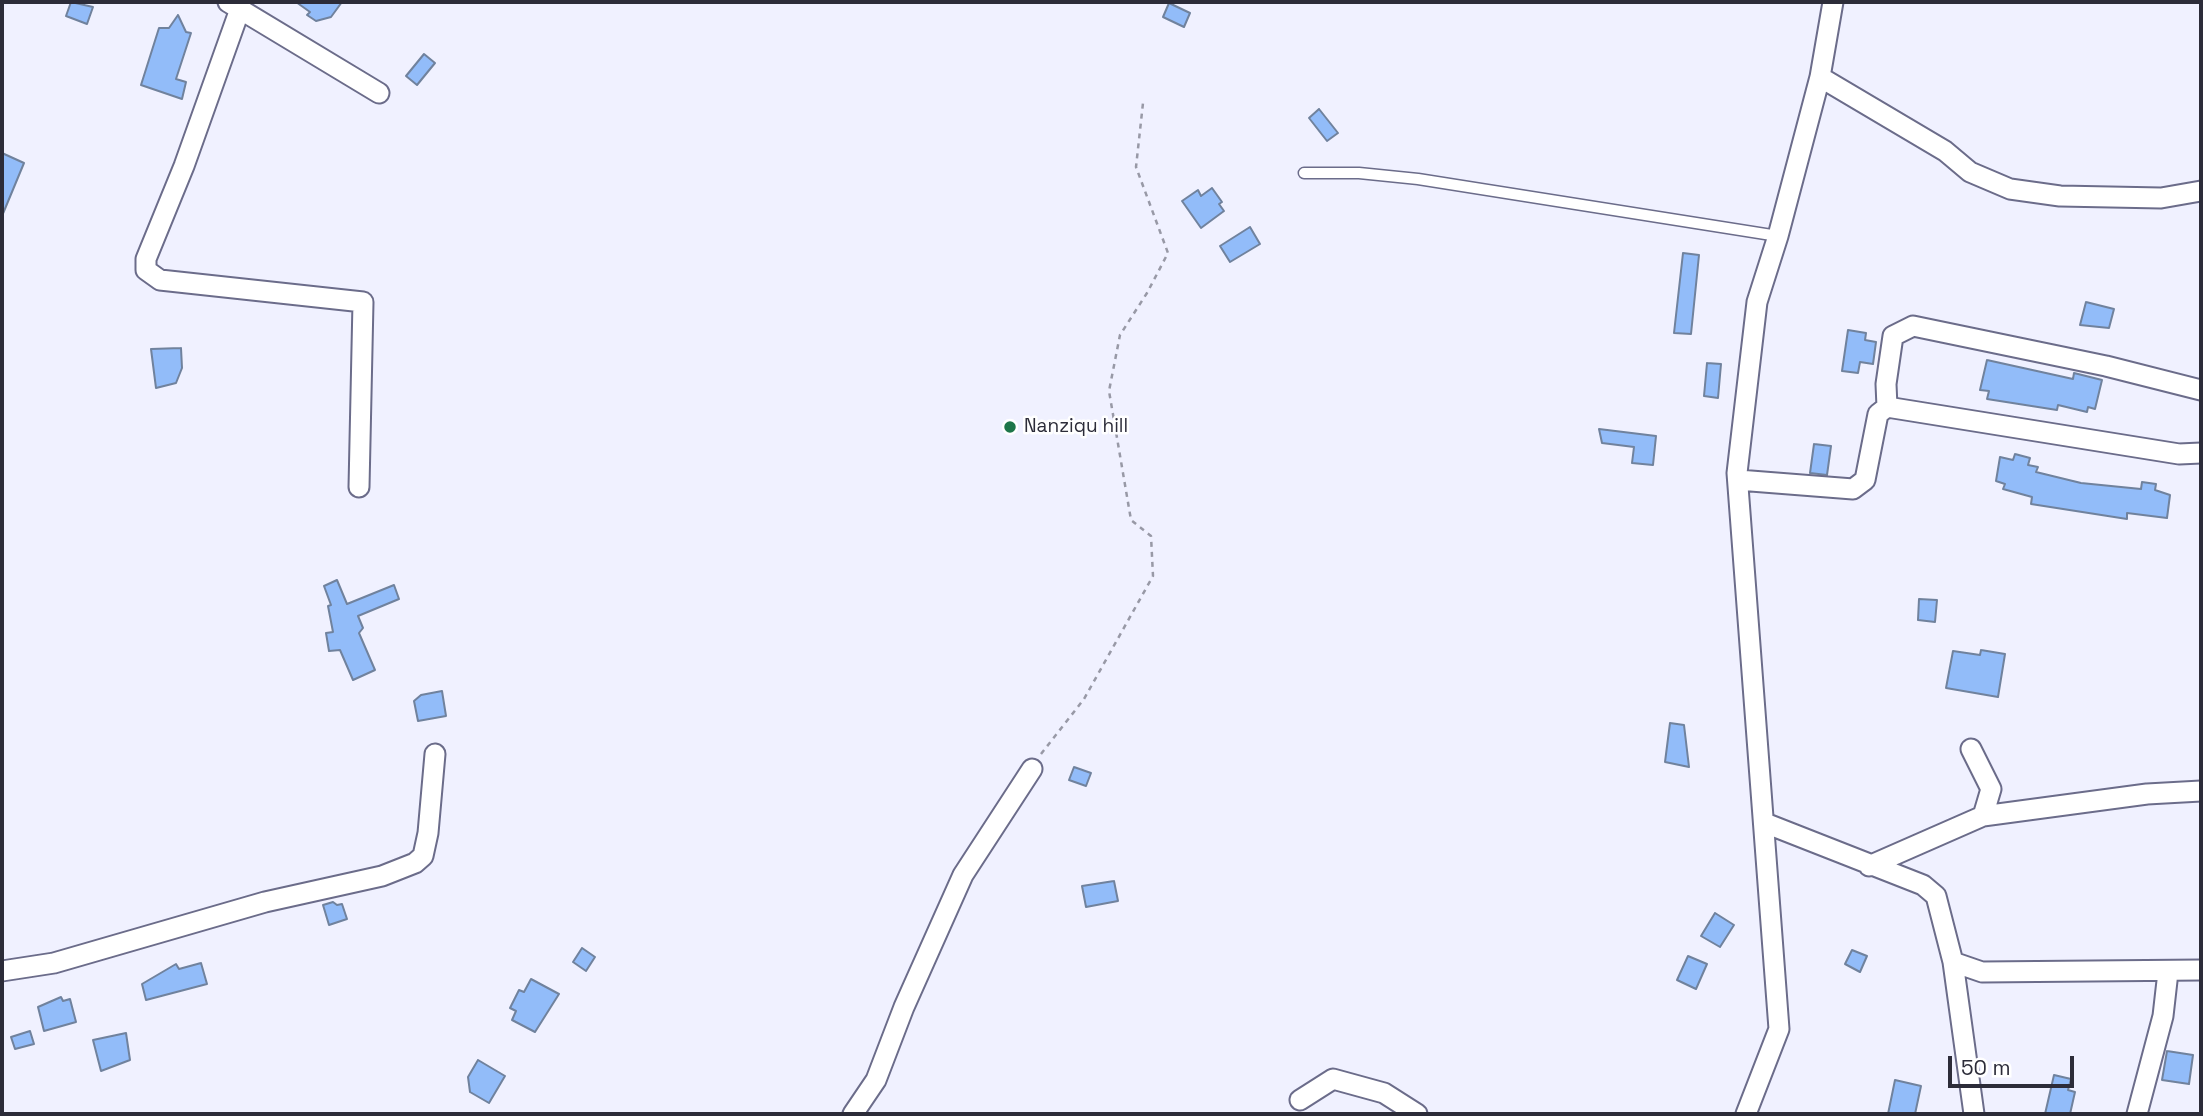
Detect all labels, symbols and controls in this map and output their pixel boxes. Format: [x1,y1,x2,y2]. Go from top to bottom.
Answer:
place label: Nanziqu hill [1024,416,1128,438]
marker: Nanziqu hill [1002,419,1018,435]
scale bar [1951,1042,2077,1086]
text: 50 m [1961,1054,2011,1081]

